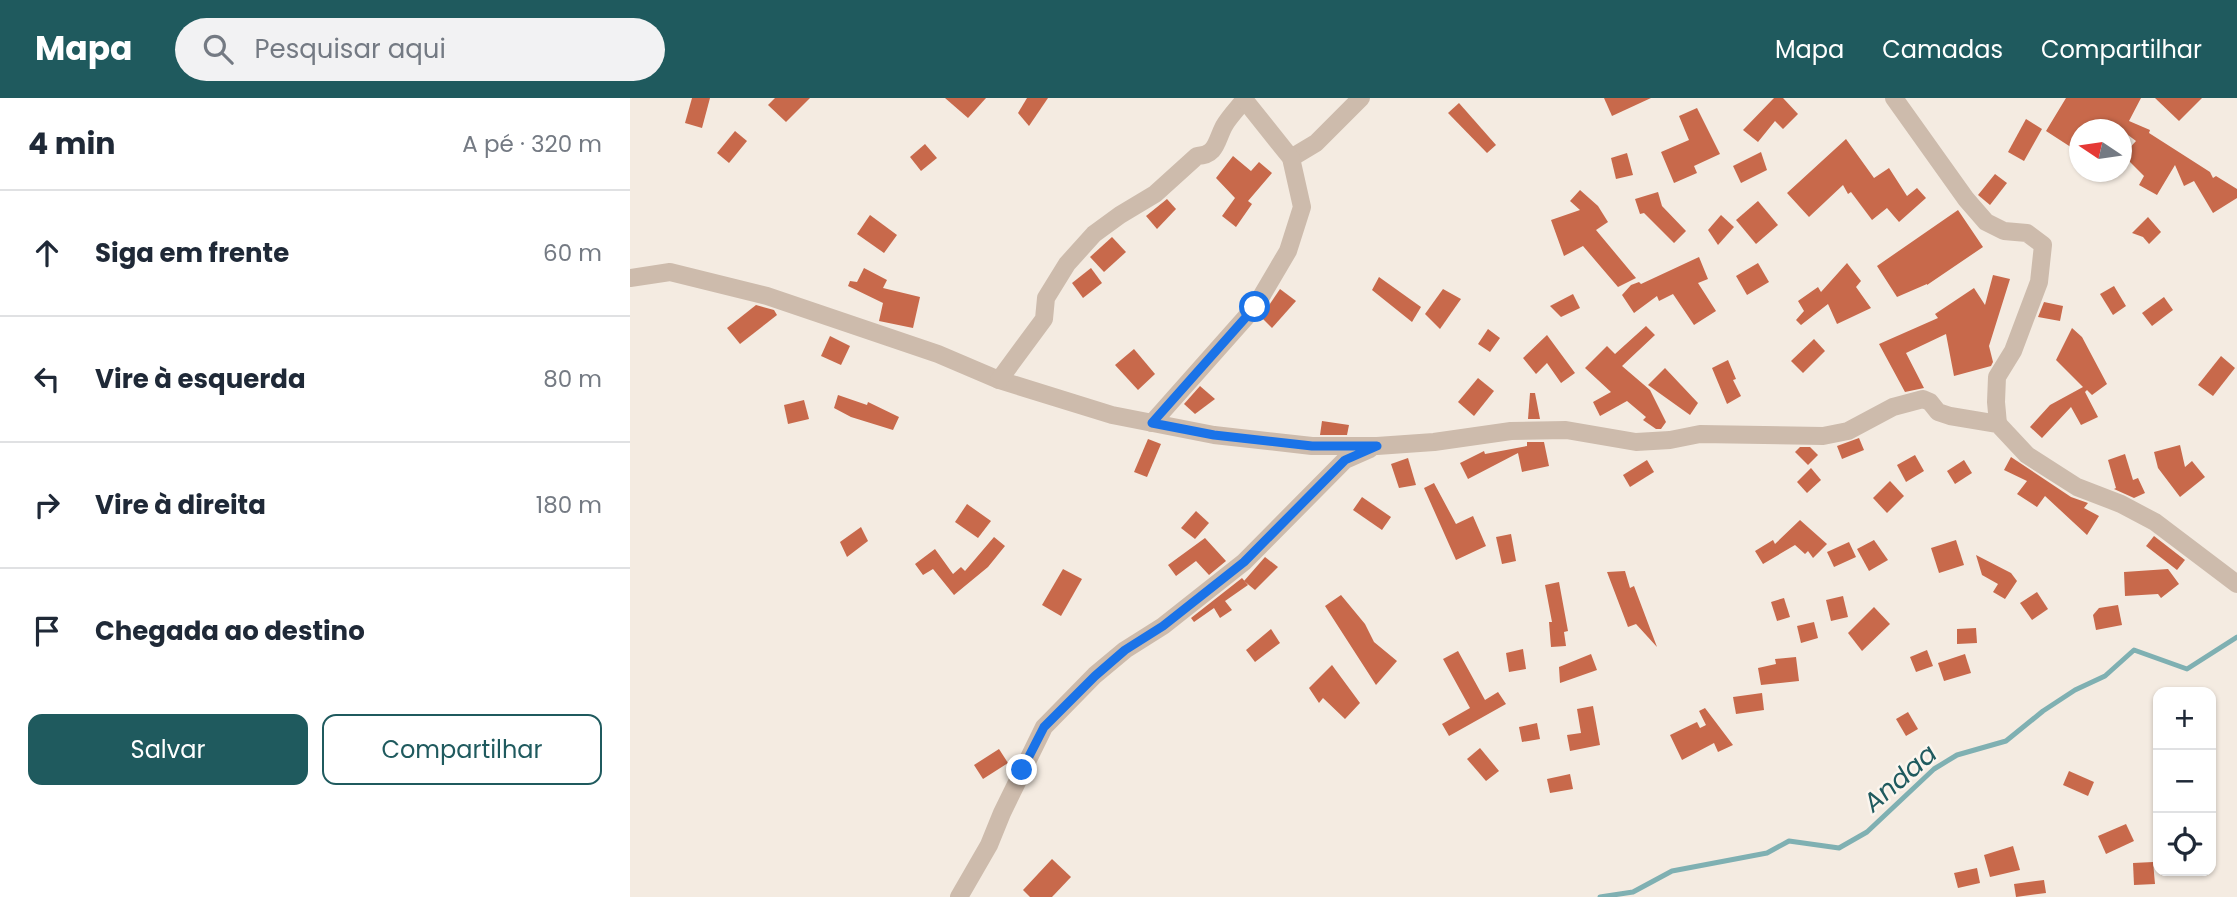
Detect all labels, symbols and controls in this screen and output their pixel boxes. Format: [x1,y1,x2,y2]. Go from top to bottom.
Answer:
search box [175,18,665,81]
text: Mapa [35,25,133,72]
icon: search [199,30,237,68]
text: Pesquisar aqui [255,31,446,67]
text: Mapa [1775,33,1844,66]
text: Camadas [1882,33,2003,66]
text: Compartilhar [2041,33,2202,66]
north arrow [2069,119,2132,182]
text: 4 min [28,122,116,165]
text: A pé · 320 m [462,128,602,160]
icon: ahead [28,234,66,272]
text: Siga em frente [95,235,289,271]
text: 60 m [543,237,602,269]
route start [1239,291,1270,322]
icon: left [28,360,66,398]
text: Vire à esquerda [95,361,306,397]
text: 80 m [543,363,602,395]
icon: right [28,486,66,524]
text: Vire à direita [95,487,266,523]
text: 180 m [536,489,602,521]
icon: arrive [28,612,66,650]
text: Chegada ao destino [95,613,365,649]
map controls [2153,687,2216,876]
button: + [2153,687,2216,750]
button: Salvar [28,714,308,785]
button: Compartilhar [322,714,602,785]
water label: Andaa [1855,736,1945,821]
button: − [2153,750,2216,813]
route end [1006,754,1037,785]
button: locate [2153,813,2216,876]

